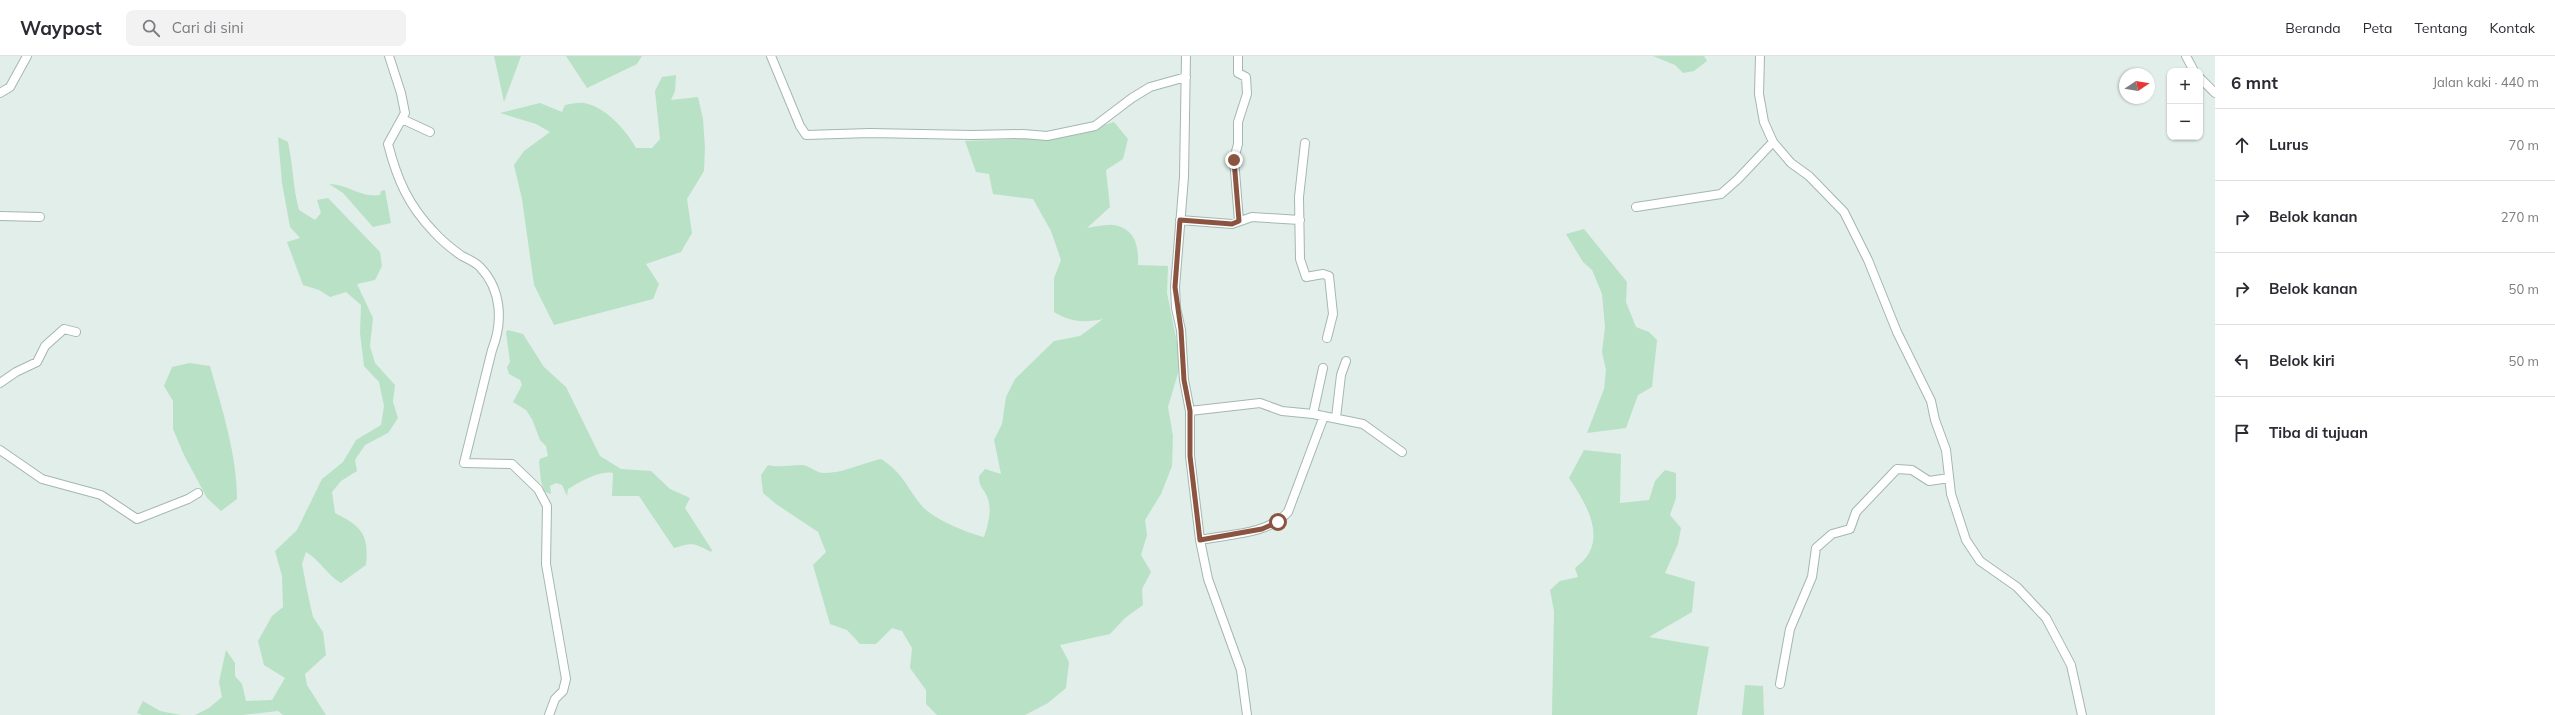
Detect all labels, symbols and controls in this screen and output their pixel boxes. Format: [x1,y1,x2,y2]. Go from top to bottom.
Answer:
search box [126,10,406,46]
text: Waypost [20,16,102,40]
icon: search [140,17,162,39]
text: Cari di sini [172,18,244,37]
text: Beranda [2285,19,2341,37]
text: Peta [2363,19,2392,37]
text: Tentang [2414,19,2468,37]
text: Kontak [2490,19,2535,37]
north arrow [2119,68,2155,104]
map controls [2167,68,2203,140]
button: + [2167,68,2203,104]
text: 6 mnt [2231,72,2278,93]
text: Jalan kaki · 440 m [2433,74,2539,90]
button: − [2167,104,2203,140]
icon: ahead [2231,134,2253,156]
text: Lurus [2269,135,2309,154]
text: 70 m [2509,137,2539,153]
route end [1225,151,1243,169]
icon: right [2231,206,2253,228]
text: Belok kanan [2269,207,2358,226]
text: 270 m [2501,209,2539,225]
icon: right [2231,278,2253,300]
text: Belok kanan [2269,279,2358,298]
text: 50 m [2509,281,2539,297]
icon: left [2231,350,2253,372]
text: Belok kiri [2269,351,2335,370]
text: 50 m [2509,353,2539,369]
icon: arrive [2231,422,2253,444]
text: Tiba di tujuan [2269,423,2368,442]
route start [1269,513,1287,531]

